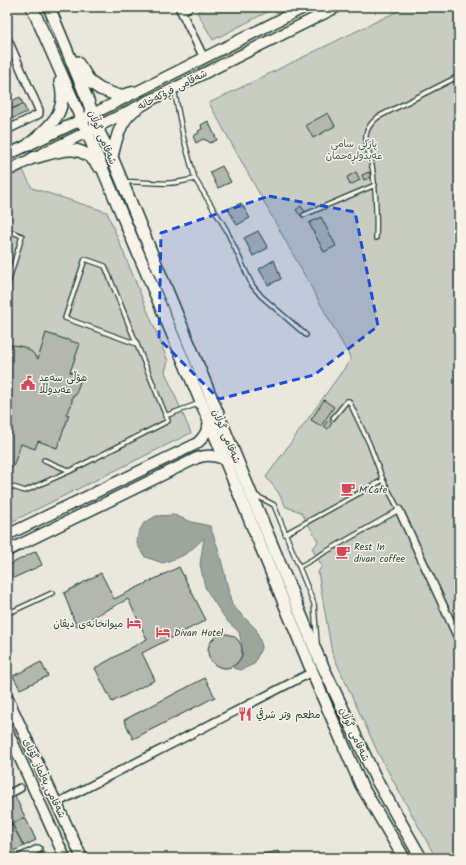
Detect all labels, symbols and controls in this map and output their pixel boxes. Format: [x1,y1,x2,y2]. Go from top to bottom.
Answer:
street label: شەقامی فڕۆکەخانە [135,65,210,114]
street label: شەقامی گوڵان [83,108,121,167]
park label: پارکی سامی عەبدولڕەحمان [326,136,382,164]
place label: ھۆڵی سەعد عەبدوڵڵا [39,370,87,398]
public building icon: ھۆڵی سەعد عەبدوڵڵا [20,375,36,391]
street label: شەقامی گوڵان [207,407,245,466]
cafe icon: M'Cafe [340,481,356,497]
place label: M'Cafe [359,482,388,498]
place label: Rest In divan coffee [354,539,406,567]
cafe icon: Rest In divan coffee [335,544,351,560]
hotel icon: میوانخانەی دیڤان [126,615,142,631]
place label: میوانخانەی دیڤان [53,616,123,632]
hotel icon: Divan Hotel [155,624,171,640]
place label: Divan Hotel [174,625,224,641]
street label: شەقامی گوڵان [335,705,374,764]
restaurant icon: مطعم وتر شرقي [237,706,253,722]
place label: مطعم وتر شرقي [256,707,321,723]
street label: شەقامی یەڵماز گۆنای [19,736,70,821]

